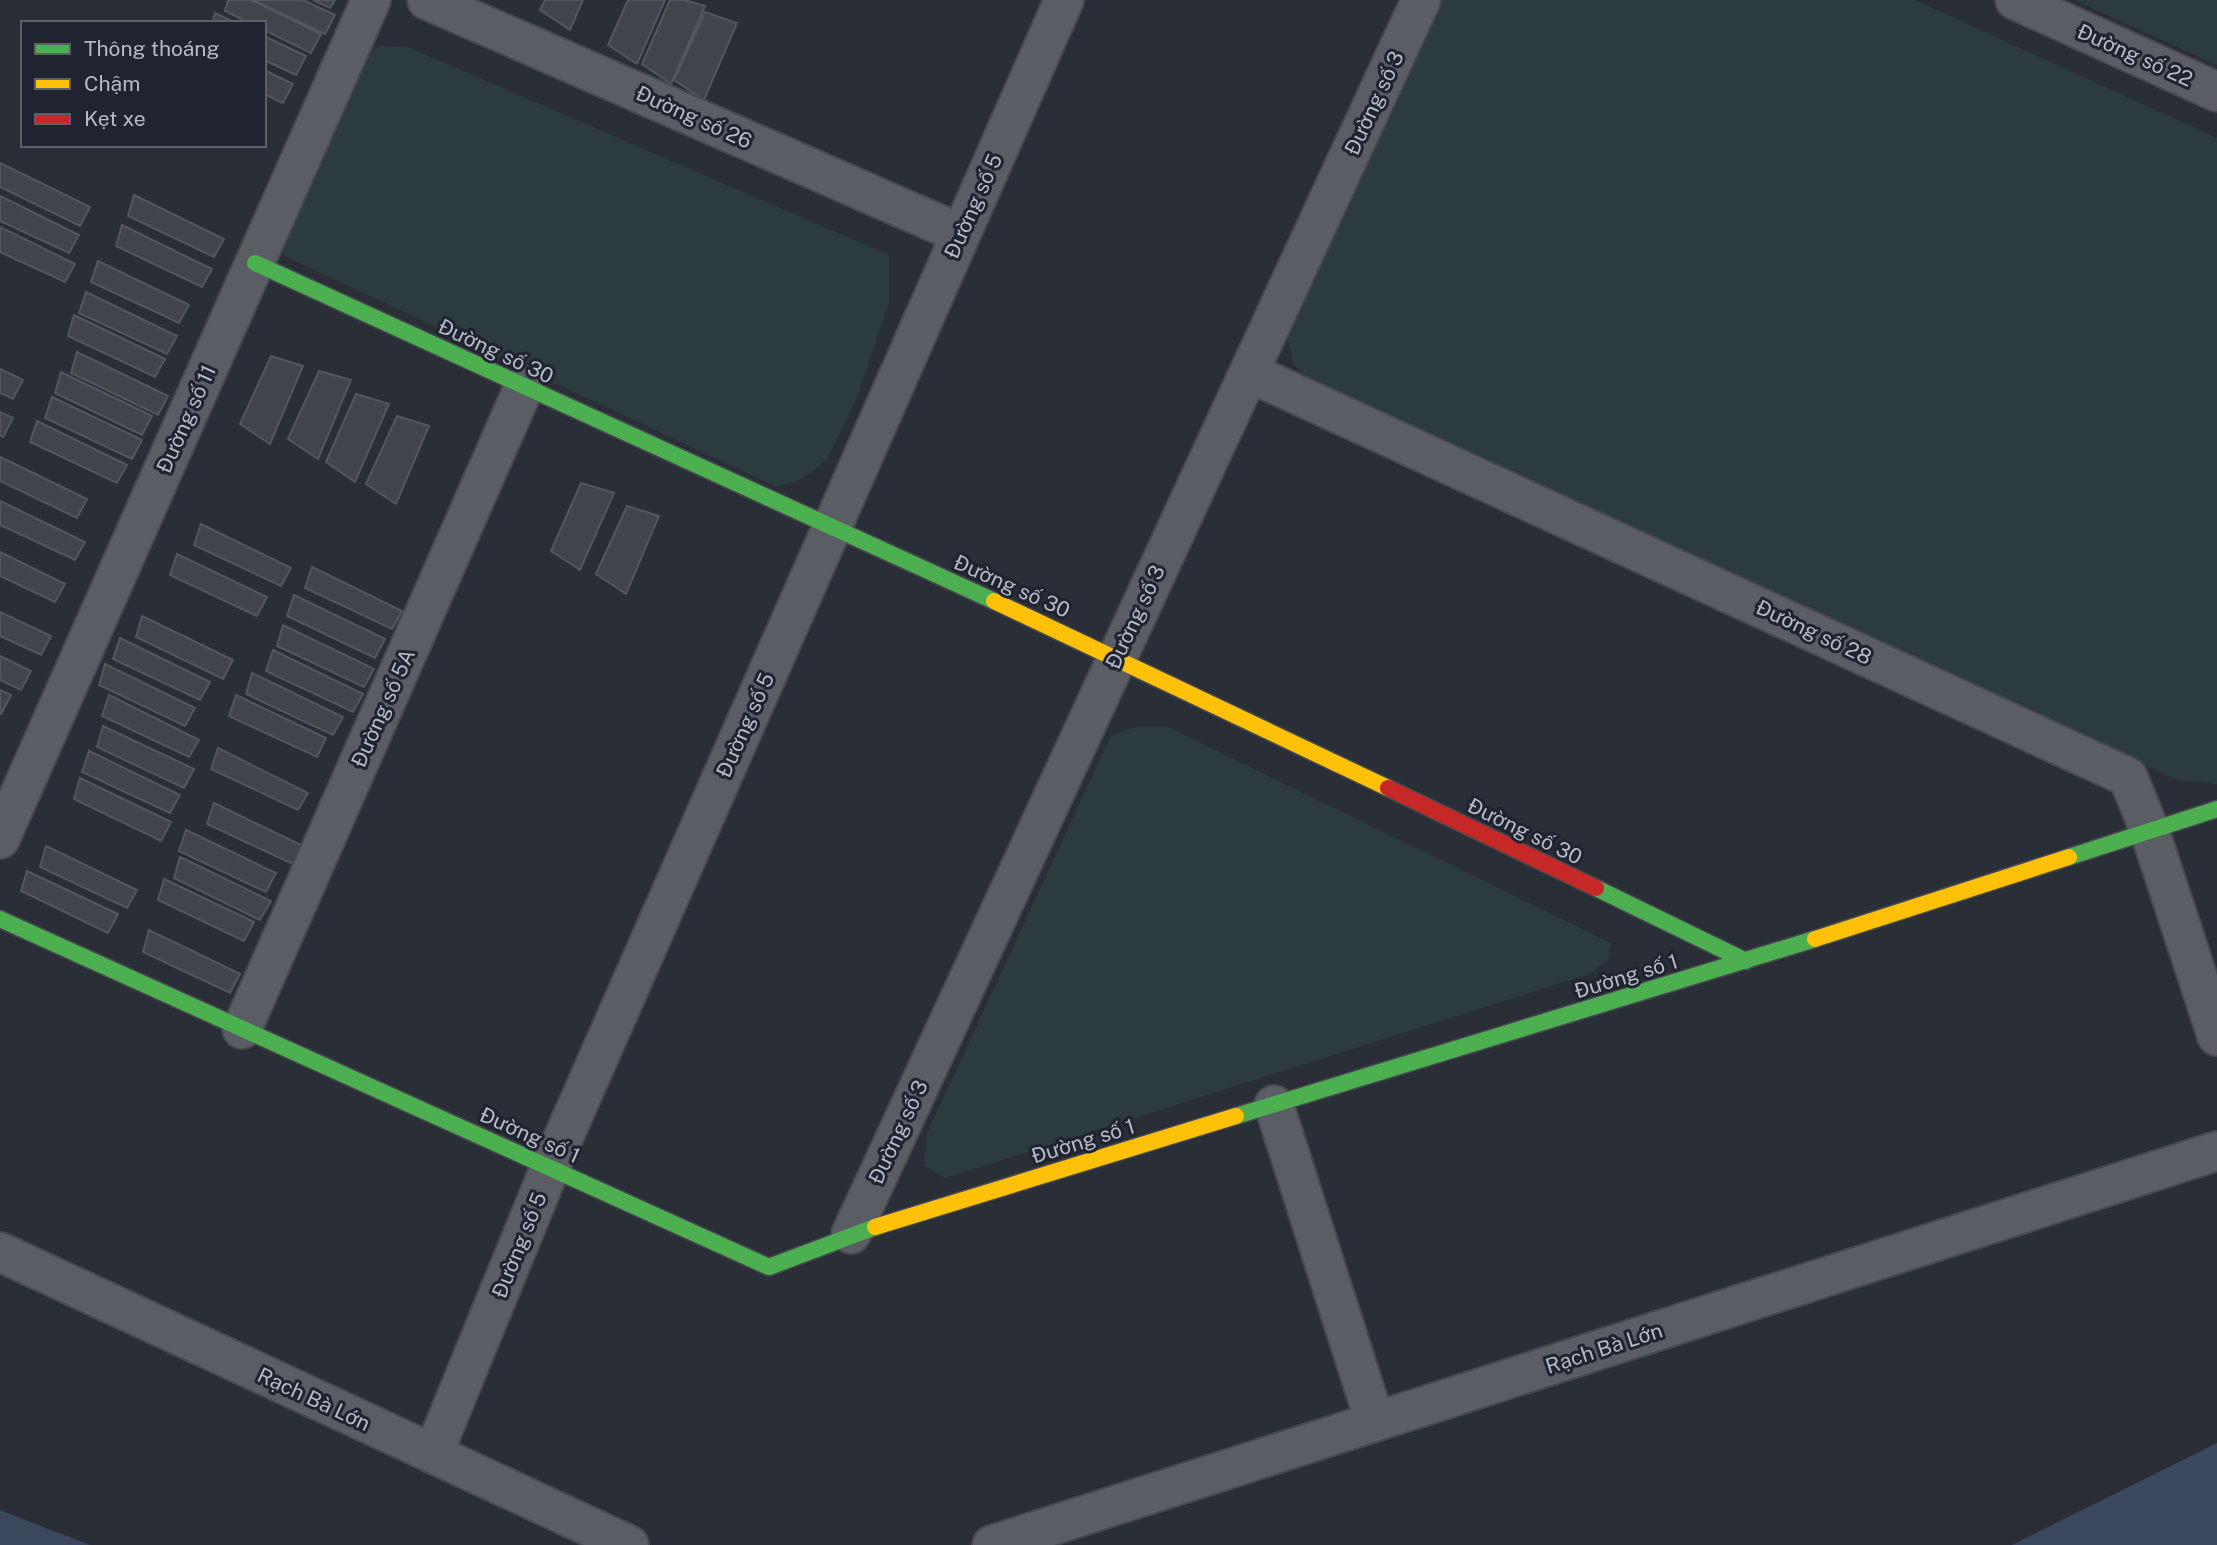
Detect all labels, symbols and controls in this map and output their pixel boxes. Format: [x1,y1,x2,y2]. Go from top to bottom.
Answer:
street label: Đường số 22 [2073,18,2197,92]
legend [21,21,266,147]
text: Thông thoáng [84,36,220,61]
street label: Đường số 3 [1339,47,1409,159]
text: Chậm [84,71,140,96]
street label: Đường số 26 [632,80,756,154]
text: Kẹt xe [84,106,146,131]
street label: Đường số 5 [939,150,1007,262]
street label: Đường số 30 [434,313,558,389]
street label: Đường số 11 [151,361,221,477]
street label: Đường số 30 [950,549,1074,623]
street label: Đường số 3 [1100,561,1170,673]
street label: Đường số 28 [1752,594,1876,670]
street label: Đường số 5A [346,645,420,771]
street label: Đường số 5 [711,669,779,781]
street label: Đường số 30 [1464,792,1586,870]
street label: Đường số 1 [1571,948,1681,1004]
street label: Đường số 3 [863,1076,933,1188]
street label: Đường số 1 [476,1102,584,1168]
street label: Đường số 1 [1028,1113,1138,1169]
street label: Đường số 5 [486,1188,552,1302]
street label: Rạch Bà Lớn [1542,1317,1666,1379]
street label: Rạch Bà Lớn [254,1362,374,1436]

